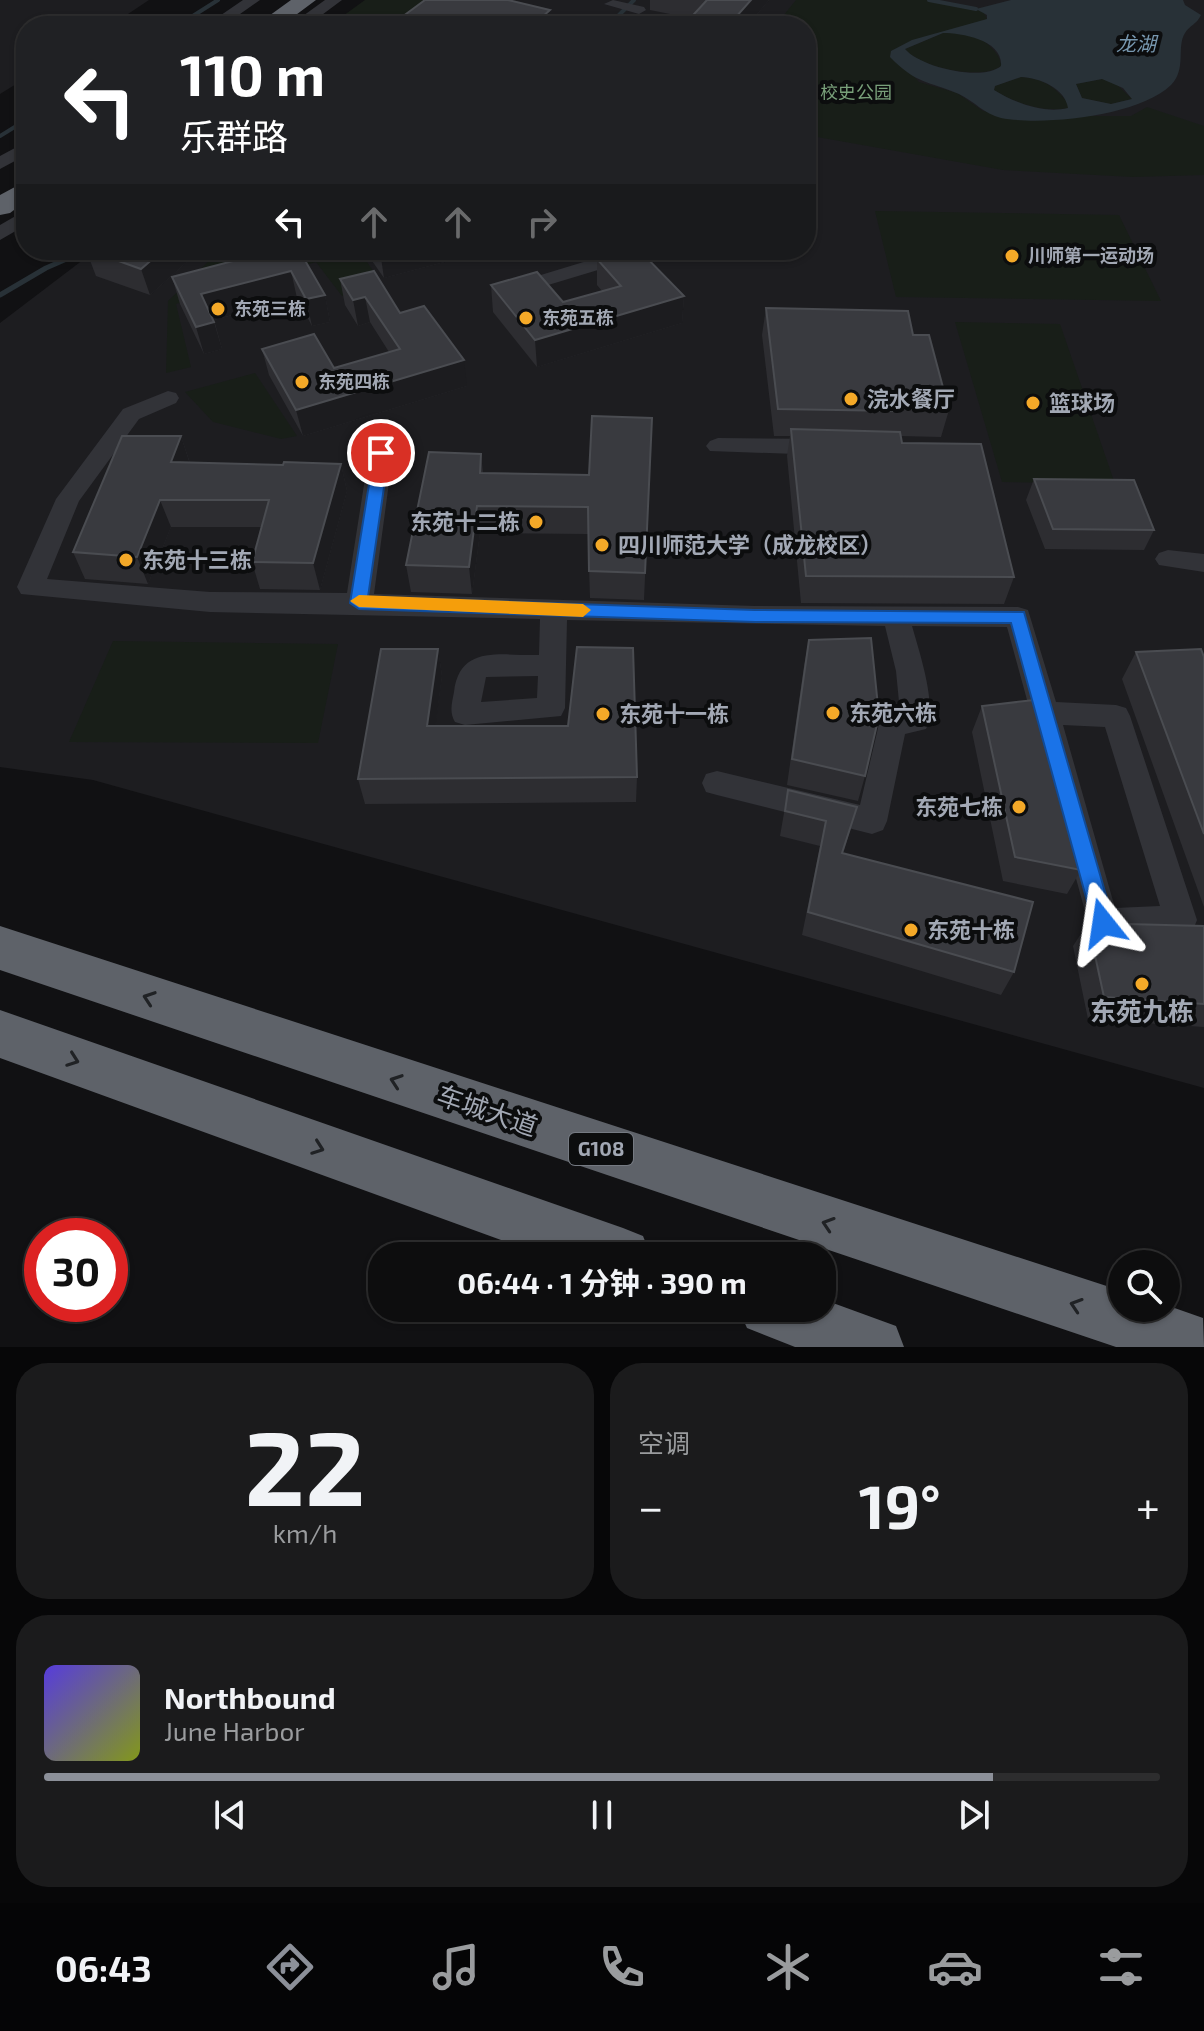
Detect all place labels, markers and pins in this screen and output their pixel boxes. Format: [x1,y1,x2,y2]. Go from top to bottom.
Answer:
place label: 川师第一运动场 [1028,244,1154,266]
marker: 川师第一运动场 [1003,247,1021,265]
place label: 东苑三栋 [234,297,306,319]
marker: 东苑三栋 [209,300,227,318]
place label: 东苑五栋 [542,306,614,328]
marker: 东苑五栋 [517,309,535,327]
place label: 东苑四栋 [318,370,390,392]
marker: 东苑四栋 [293,373,311,391]
place label: 浣水餐厅 [867,385,955,411]
place label: 篮球场 [1049,389,1115,415]
marker: 浣水餐厅 [842,390,860,408]
marker: 篮球场 [1024,394,1042,412]
pin [347,419,415,487]
place label: 东苑十二栋 [410,508,520,534]
marker: 东苑十二栋 [527,513,545,531]
place label: 四川师范大学（成龙校区） [618,531,882,557]
marker: 四川师范大学（成龙校区） [593,536,611,554]
place label: 东苑十三栋 [142,546,252,572]
marker: 东苑十三栋 [117,551,135,569]
place label: 东苑六栋 [849,699,937,725]
place label: 东苑十一栋 [619,700,729,726]
marker: 东苑六栋 [824,704,842,722]
marker: 东苑十一栋 [594,705,612,723]
place label: 东苑七栋 [915,793,1003,819]
marker: 东苑七栋 [1010,798,1028,816]
place label: 东苑十栋 [927,916,1015,942]
marker: 东苑十栋 [902,921,920,939]
marker: 东苑九栋 [1133,975,1151,993]
place label: 东苑九栋 [1090,995,1194,1026]

